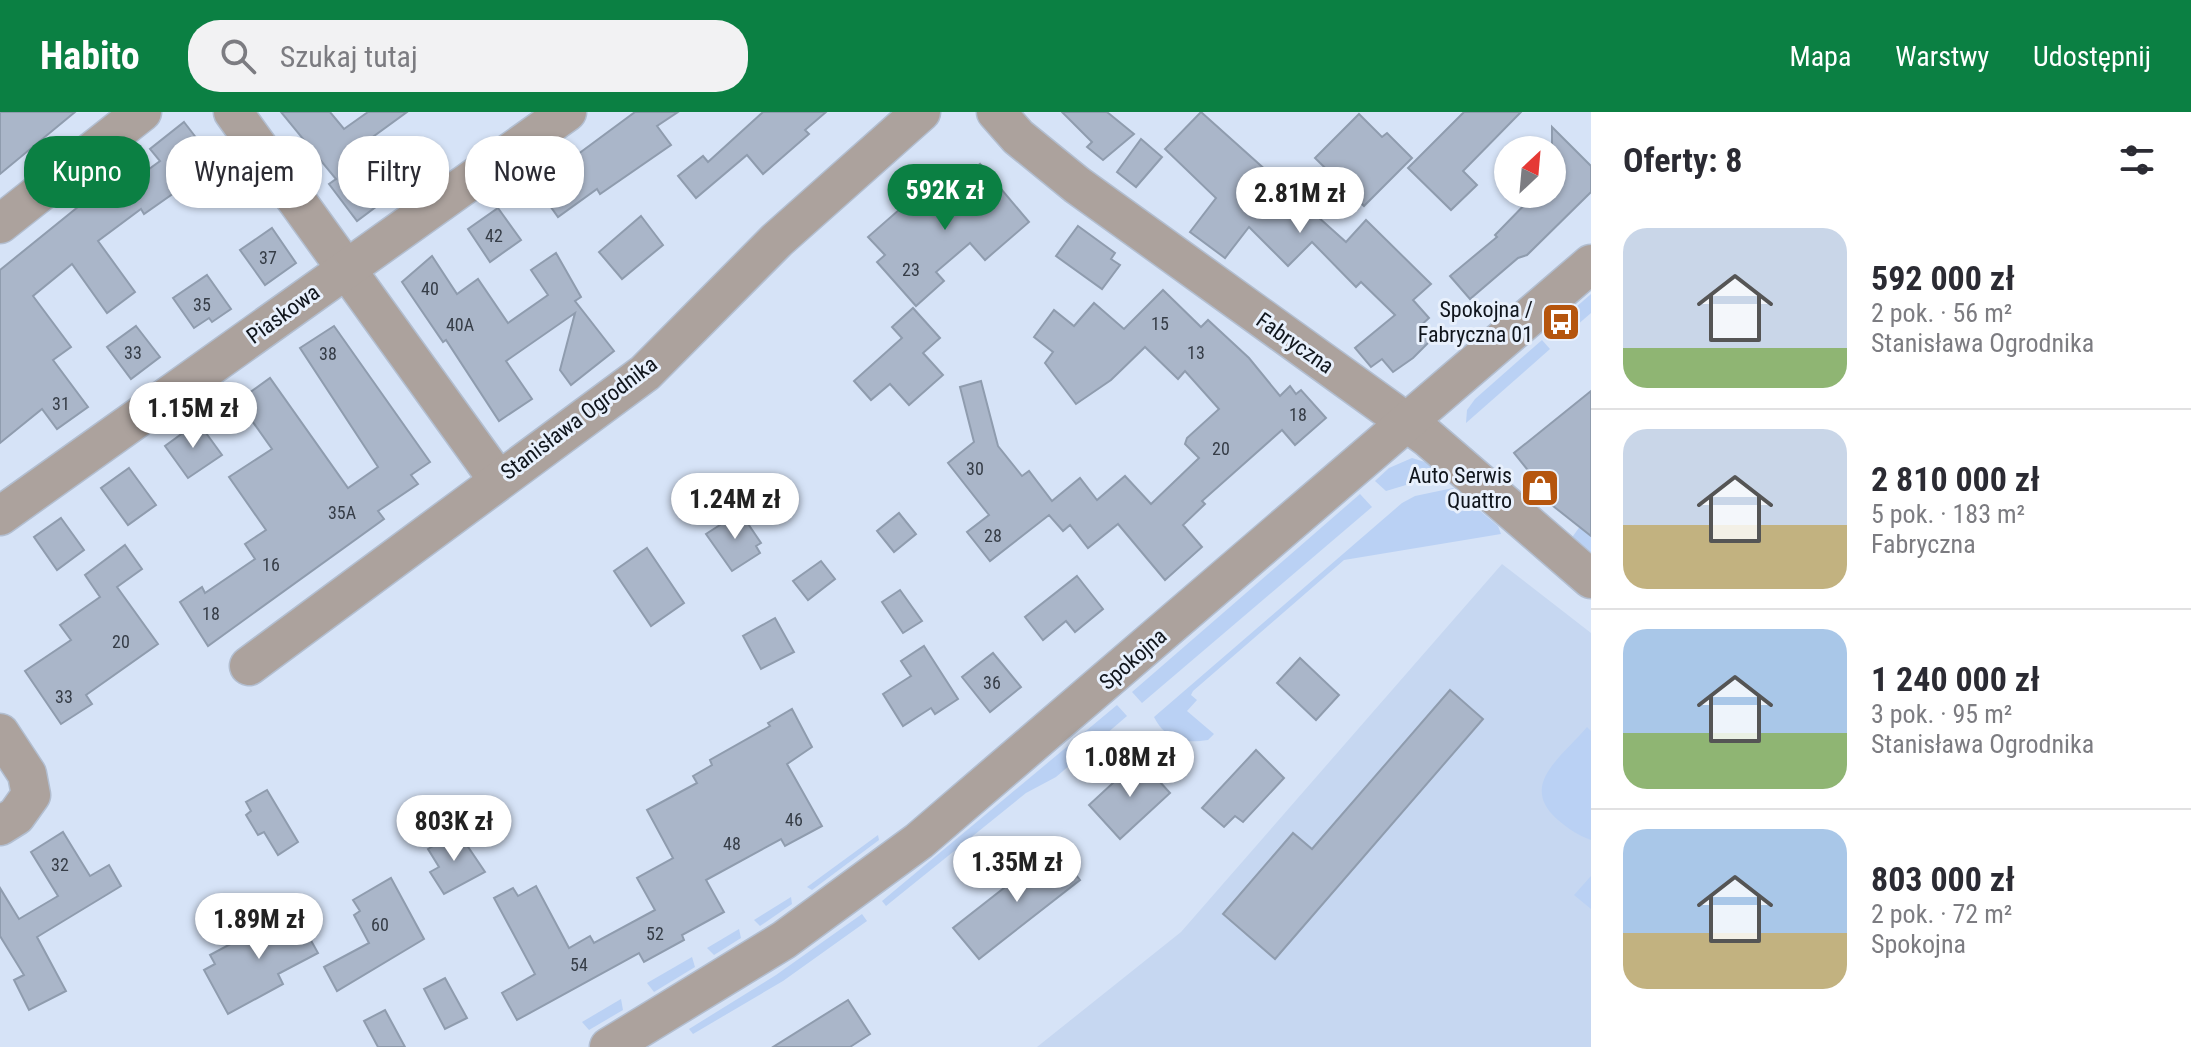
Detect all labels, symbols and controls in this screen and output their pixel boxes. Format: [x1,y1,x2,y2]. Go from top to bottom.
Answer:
search box [188,20,748,92]
text: Habito [40,34,140,78]
icon: search [216,34,260,78]
text: Szukaj tutaj [280,39,418,74]
text: Mapa [1790,40,1851,73]
text: Warstwy [1895,40,1989,73]
text: Udostępnij [2033,40,2151,73]
chip: Kupno [24,136,150,208]
chip: Wynajem [166,136,322,208]
chip: Filtry [338,136,449,208]
chip: Nowe [465,136,584,208]
north arrow [1494,136,1566,208]
map controls [1494,136,1566,208]
icon: filters [2115,138,2159,182]
text: Oferty: 8 [1623,140,1743,180]
pin: 592K zł [871,164,1019,232]
pin: 2.81M zł [1217,167,1383,235]
text: 592K zł [906,175,984,205]
text: 2.81M zł [1254,178,1346,208]
house number: 42 [485,225,503,246]
house number: 37 [259,247,277,268]
text: 592 000 zł [1871,258,2015,298]
house number: 23 [902,259,920,280]
icon: home [1687,260,1783,356]
house number: 40 [421,278,439,299]
street label: Piaskowa [242,279,324,349]
house number: 35 [193,294,211,315]
place label: Spokojna / Fabryczna 01 [1418,297,1533,347]
text: 2 pok. · 56 m² [1871,298,2012,328]
bus stop icon: Spokojna / Fabryczna 01 [1540,301,1582,343]
street label: Fabryczna [1252,307,1338,379]
house number: 15 [1151,313,1169,334]
house number: 40A [446,314,475,335]
text: Stanisława Ogrodnika [1871,328,2094,358]
house number: 33 [124,342,142,363]
house number: 13 [1187,342,1205,363]
house number: 38 [319,343,337,364]
street label: Stanisława Ogrodnika [496,351,662,485]
pin: 1.15M zł [110,382,276,450]
house number: 31 [52,393,70,414]
text: 1.15M zł [147,393,239,423]
house number: 18 [1289,404,1307,425]
house number: 20 [1212,438,1230,459]
house number: 30 [966,458,984,479]
text: 2 810 000 zł [1871,459,2040,499]
icon: home [1687,461,1783,557]
place label: Auto Serwis Quattro [1408,463,1512,513]
shop icon: Auto Serwis Quattro [1519,467,1561,509]
pin: 1.24M zł [652,473,818,541]
text: 1.24M zł [689,484,781,514]
text: 5 pok. · 183 m² [1871,499,2025,529]
house number: 35A [328,502,357,523]
house number: 28 [984,525,1002,546]
text: Fabryczna [1871,529,1976,559]
house number: 16 [262,554,280,575]
house number: 18 [202,603,220,624]
street label: Spokojna [1094,623,1172,695]
house number: 20 [112,631,130,652]
text: 1 240 000 zł [1871,659,2040,699]
icon: home [1687,661,1783,757]
house number: 36 [983,672,1001,693]
house number: 33 [55,686,73,707]
text: 3 pok. · 95 m² [1871,699,2012,729]
text: Stanisława Ogrodnika [1871,729,2094,759]
pin: 1.08M zł [1047,731,1213,799]
text: 1.08M zł [1084,742,1176,772]
pin: 803K zł [380,795,528,863]
text: 803K zł [415,806,493,836]
house number: 46 [785,809,803,830]
house number: 48 [723,833,741,854]
pin: 1.35M zł [934,836,1100,904]
text: 1.35M zł [971,847,1063,877]
house number: 32 [51,854,69,875]
text: 803 000 zł [1871,859,2015,899]
icon: home [1687,861,1783,957]
pin: 1.89M zł [176,893,342,961]
text: 2 pok. · 72 m² [1871,899,2012,929]
text: 1.89M zł [213,904,305,934]
house number: 60 [371,914,389,935]
house number: 52 [646,923,664,944]
text: Spokojna [1871,929,1966,959]
house number: 54 [570,954,588,975]

